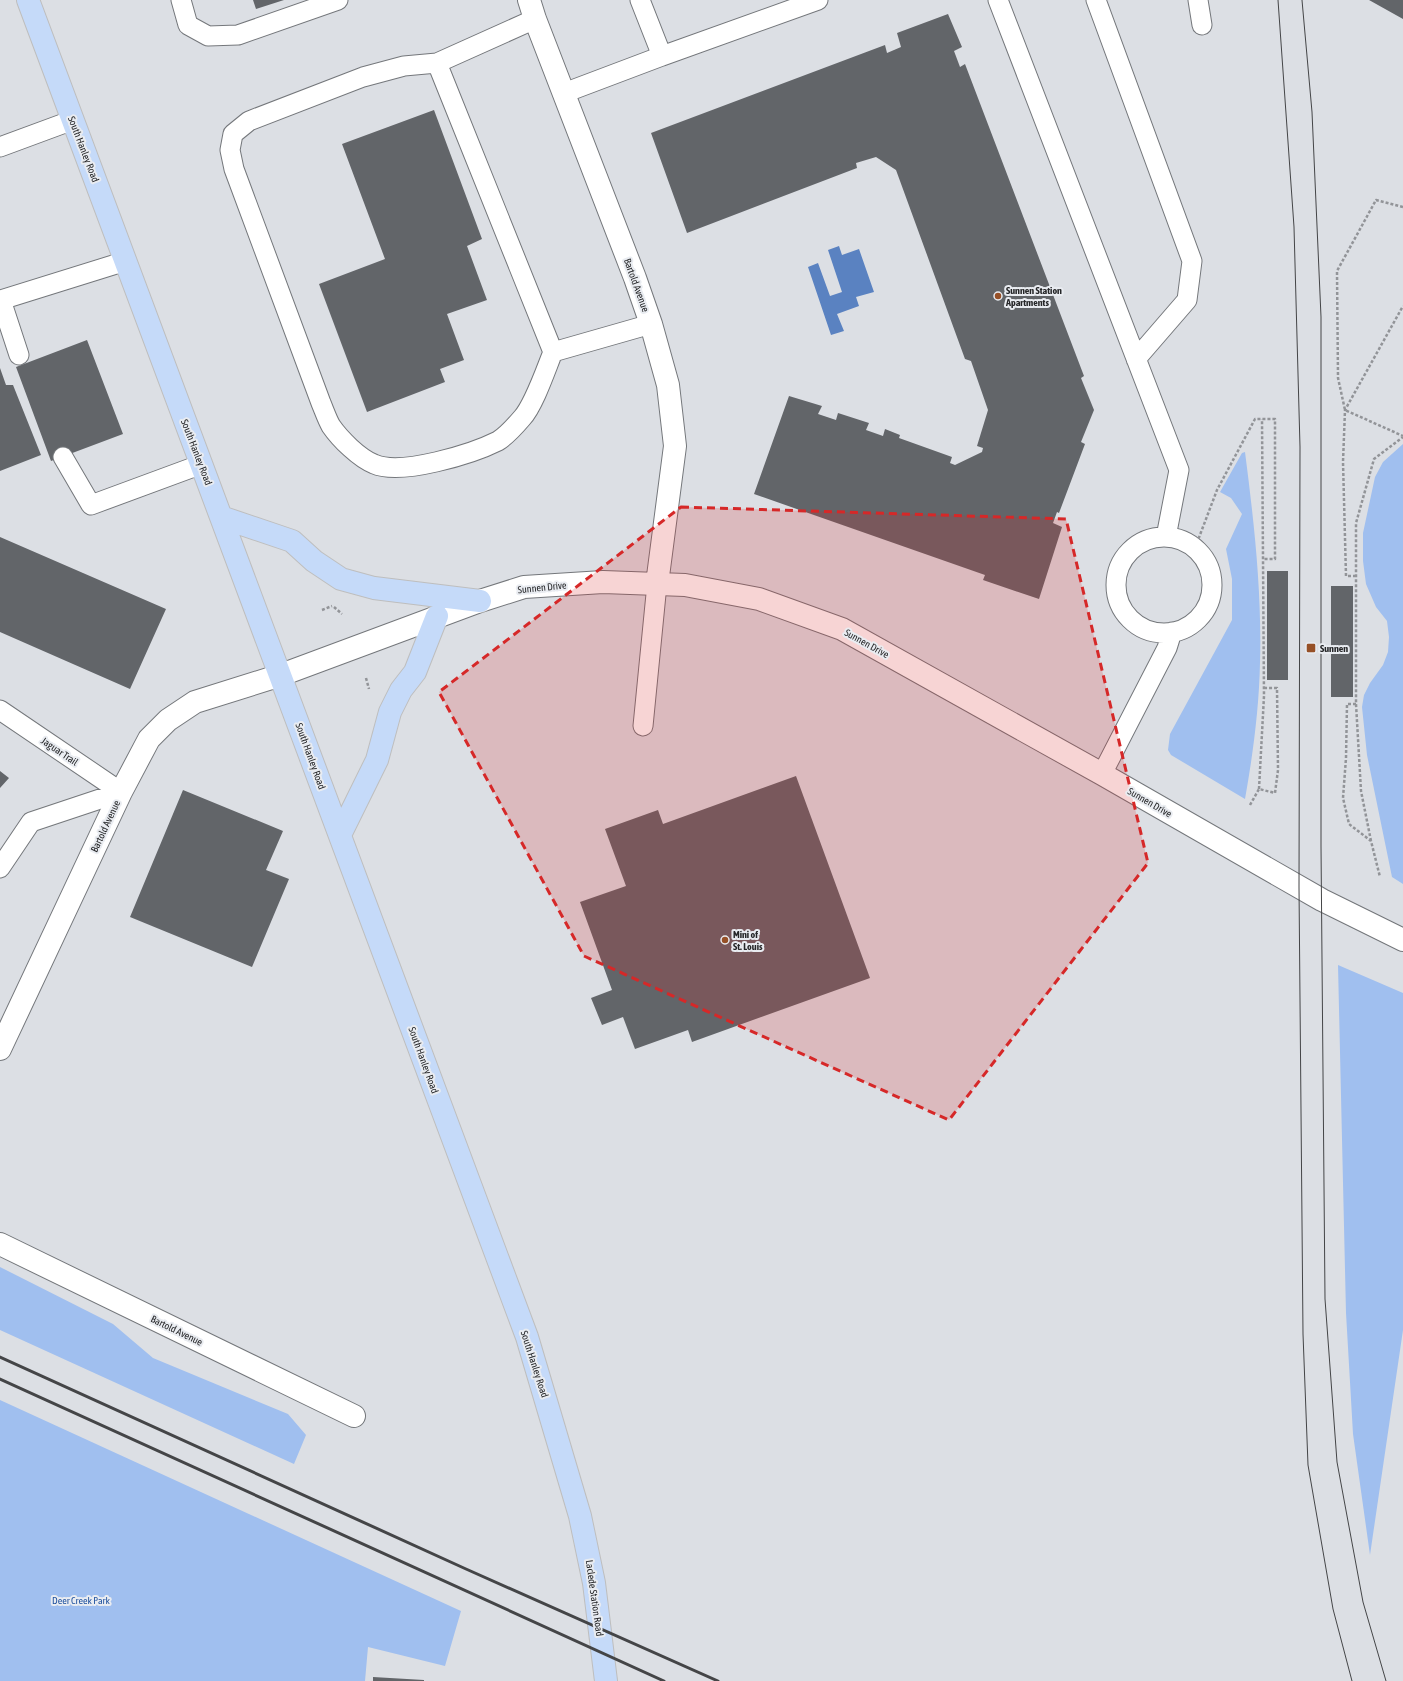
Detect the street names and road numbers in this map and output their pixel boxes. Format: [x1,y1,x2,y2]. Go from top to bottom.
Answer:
street label: South Hanley Road [66,115,101,184]
street label: Bartold Avenue [622,257,651,314]
street label: South Hanley Road [179,418,214,487]
street label: Sunnen Drive [517,579,567,596]
street label: Sunnen Drive [843,627,891,660]
street label: South Hanley Road [293,722,328,791]
street label: Jaguar Trail [39,735,81,768]
street label: Sunnen Drive [1126,785,1174,820]
street label: Bartold Avenue [89,798,122,854]
street label: South Hanley Road [406,1026,441,1095]
street label: Bartold Avenue [149,1313,205,1348]
street label: South Hanley Road [519,1329,551,1399]
street label: Laclede Station Road [584,1559,605,1637]

